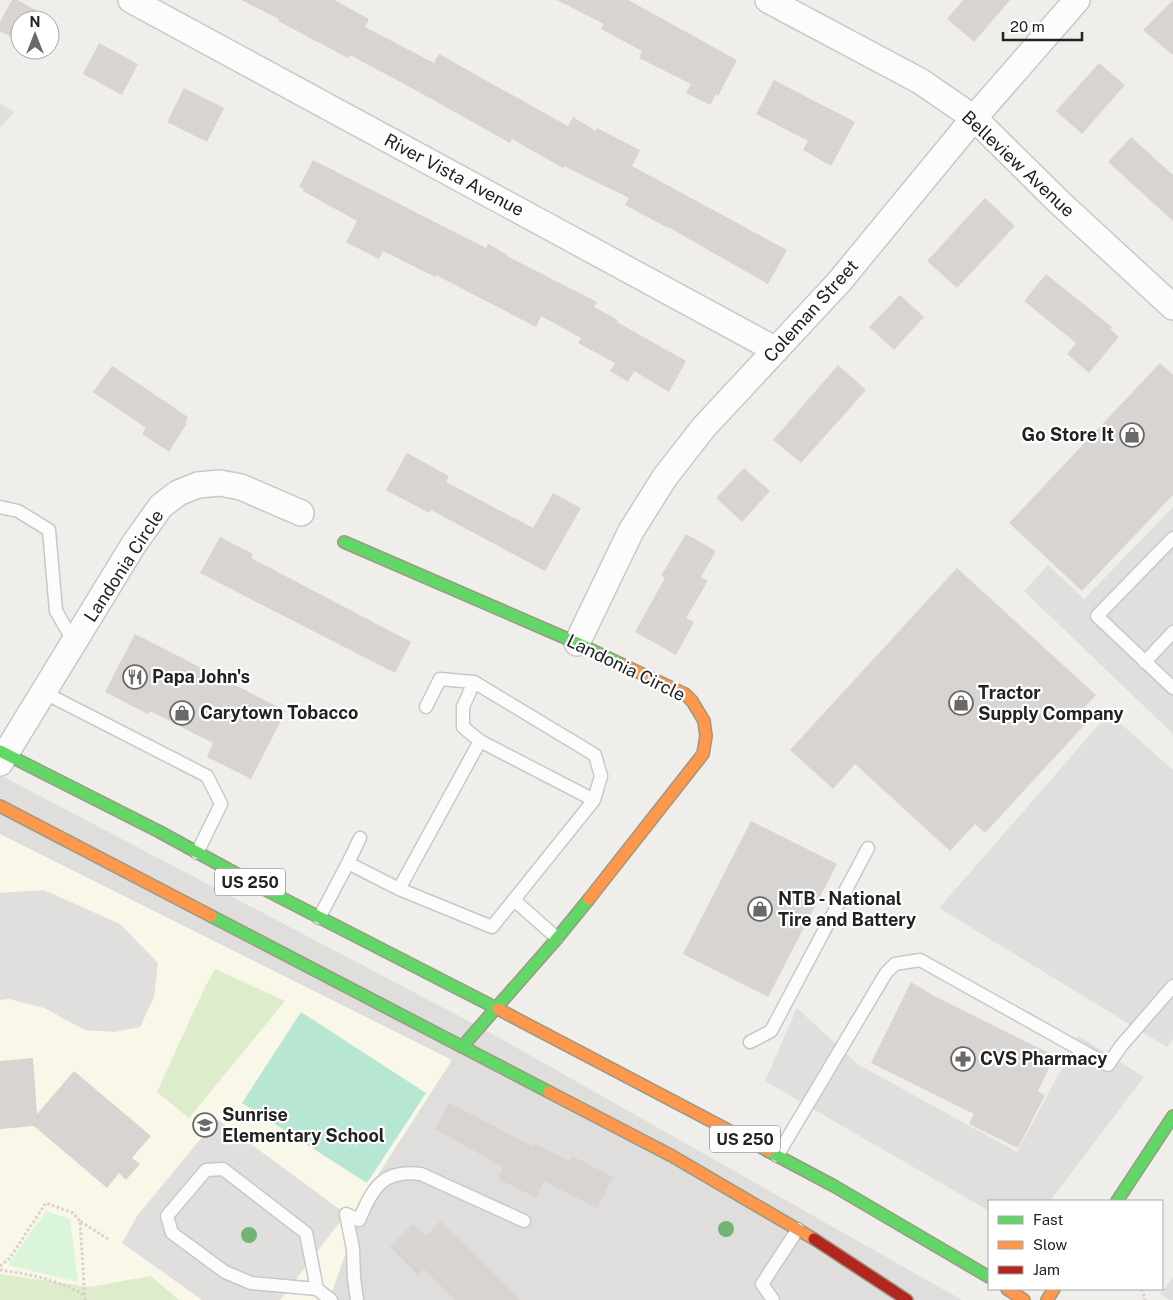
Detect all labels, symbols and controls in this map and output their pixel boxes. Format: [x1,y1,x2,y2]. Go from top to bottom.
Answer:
north arrow [10,10,60,60]
scale bar [1003,10,1082,42]
text: N [30,14,40,30]
text: 20 m [1010,18,1045,35]
street label: Belleview Avenue [958,106,1079,221]
street label: River Vista Avenue [381,129,528,220]
street label: Coleman Street [759,255,862,366]
shop icon: Go Store It [1119,422,1145,448]
place label: Go Store It [1022,424,1114,445]
street label: Landonia Circle [80,506,168,626]
street label: Landonia Circle [564,630,689,705]
restaurant icon: Papa John's [122,664,148,690]
place label: Papa John's [152,666,250,687]
place label: Tractor Supply Company [978,682,1124,724]
shop icon: Tractor Supply Company [948,690,974,716]
shop icon: Carytown Tobacco [169,700,195,726]
place label: Carytown Tobacco [200,702,358,723]
road number: US 250 [215,869,285,896]
place label: NTB - National Tire and Battery [778,888,916,930]
shop icon: NTB - National Tire and Battery [747,896,773,922]
pharmacy icon: CVS Pharmacy [950,1046,976,1072]
place label: CVS Pharmacy [980,1048,1107,1069]
place label: Sunrise Elementary School [222,1104,385,1146]
school or university icon: Sunrise Elementary School [192,1112,218,1138]
road number: US 250 [710,1126,780,1152]
legend [988,1200,1163,1290]
text: Fast [1033,1211,1063,1228]
text: Slow [1033,1236,1068,1253]
text: Jam [1033,1261,1060,1278]

